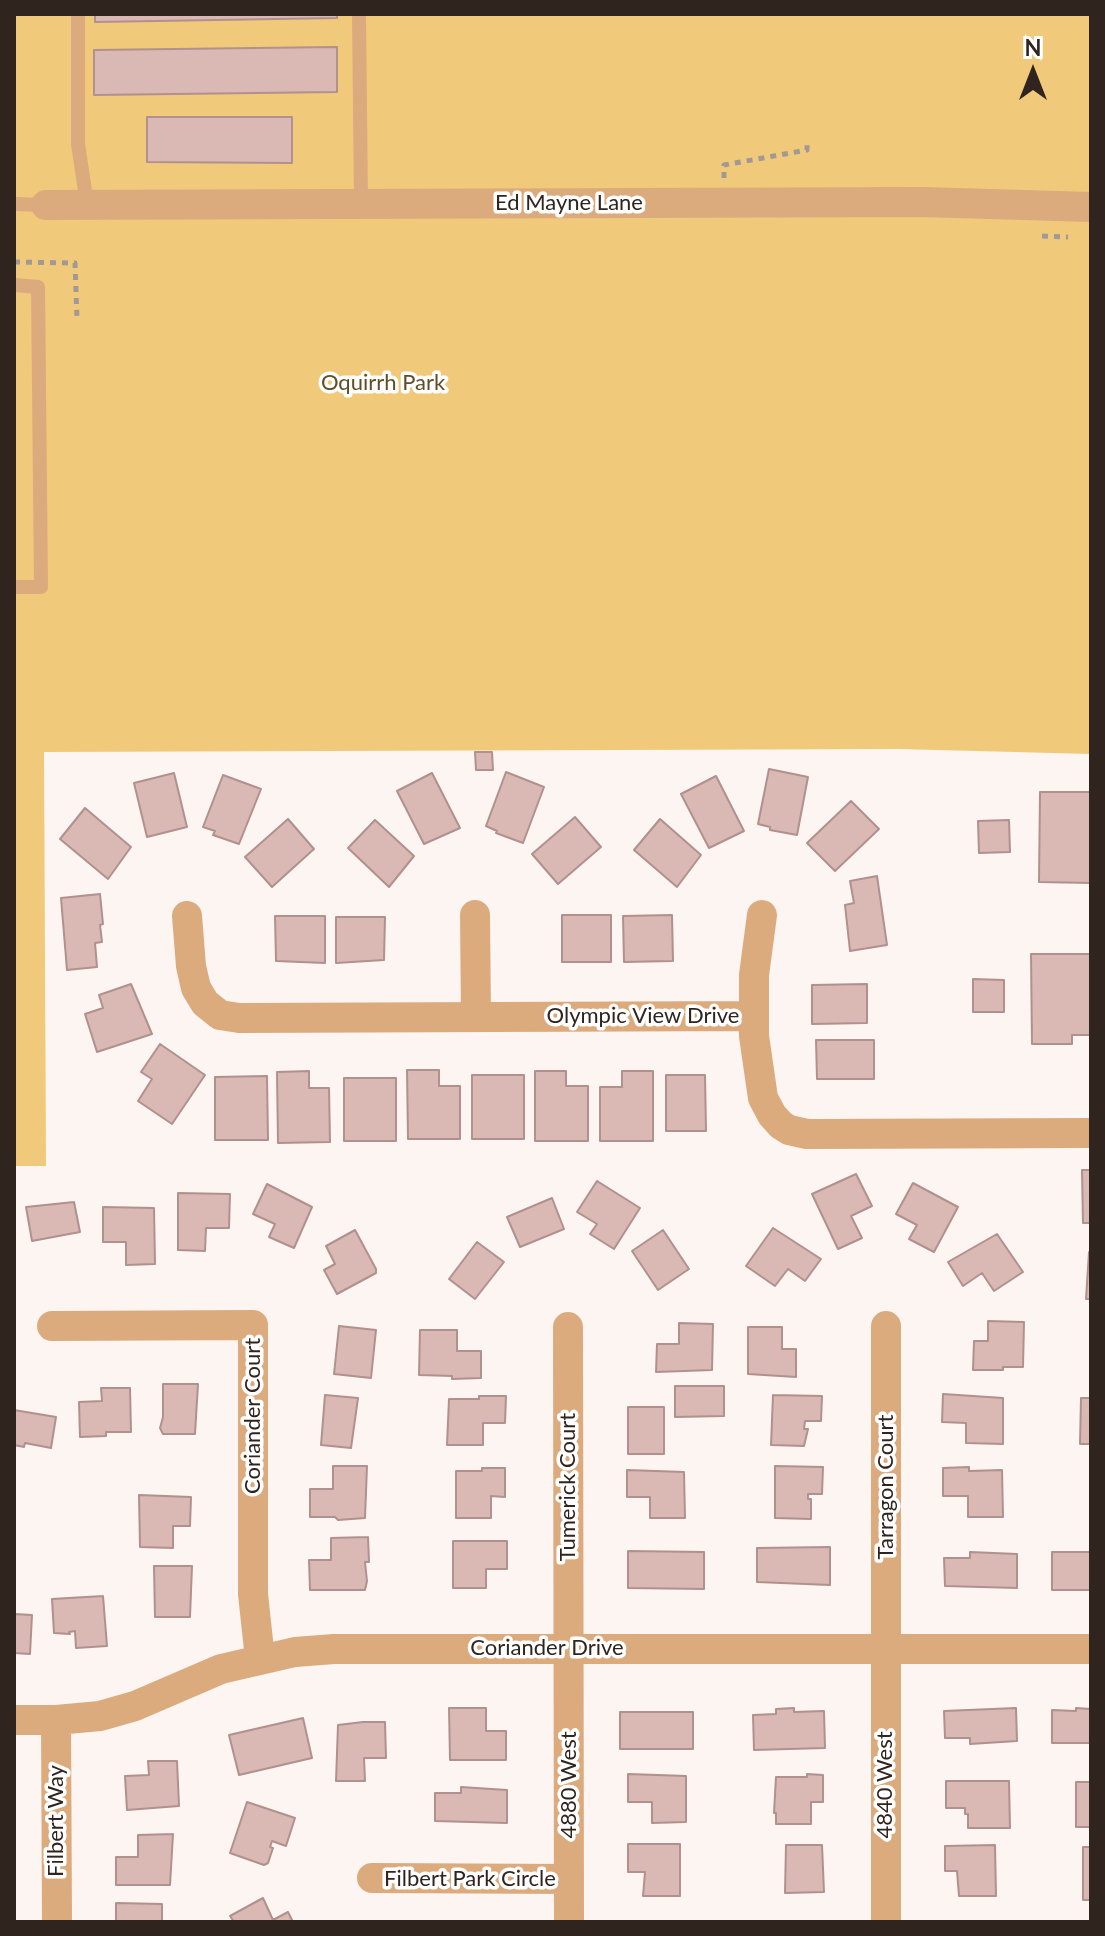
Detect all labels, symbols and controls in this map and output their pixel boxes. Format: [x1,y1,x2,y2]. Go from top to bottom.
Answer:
north arrow [993,32,1073,112]
text: N [1025,34,1041,61]
street label: Ed Mayne Lane [495,190,643,216]
park label: Oquirrh Park [321,370,445,396]
street label: Olympic View Drive [547,1003,739,1029]
street label: Coriander Court [240,1338,266,1494]
street label: Tumerick Court [555,1413,581,1561]
street label: Tarragon Court [873,1415,899,1559]
street label: Coriander Drive [470,1635,624,1661]
street label: 4880 West [556,1731,582,1839]
street label: 4840 West [872,1731,898,1839]
street label: Filbert Way [43,1765,69,1877]
street label: Filbert Park Circle [384,1866,556,1892]

